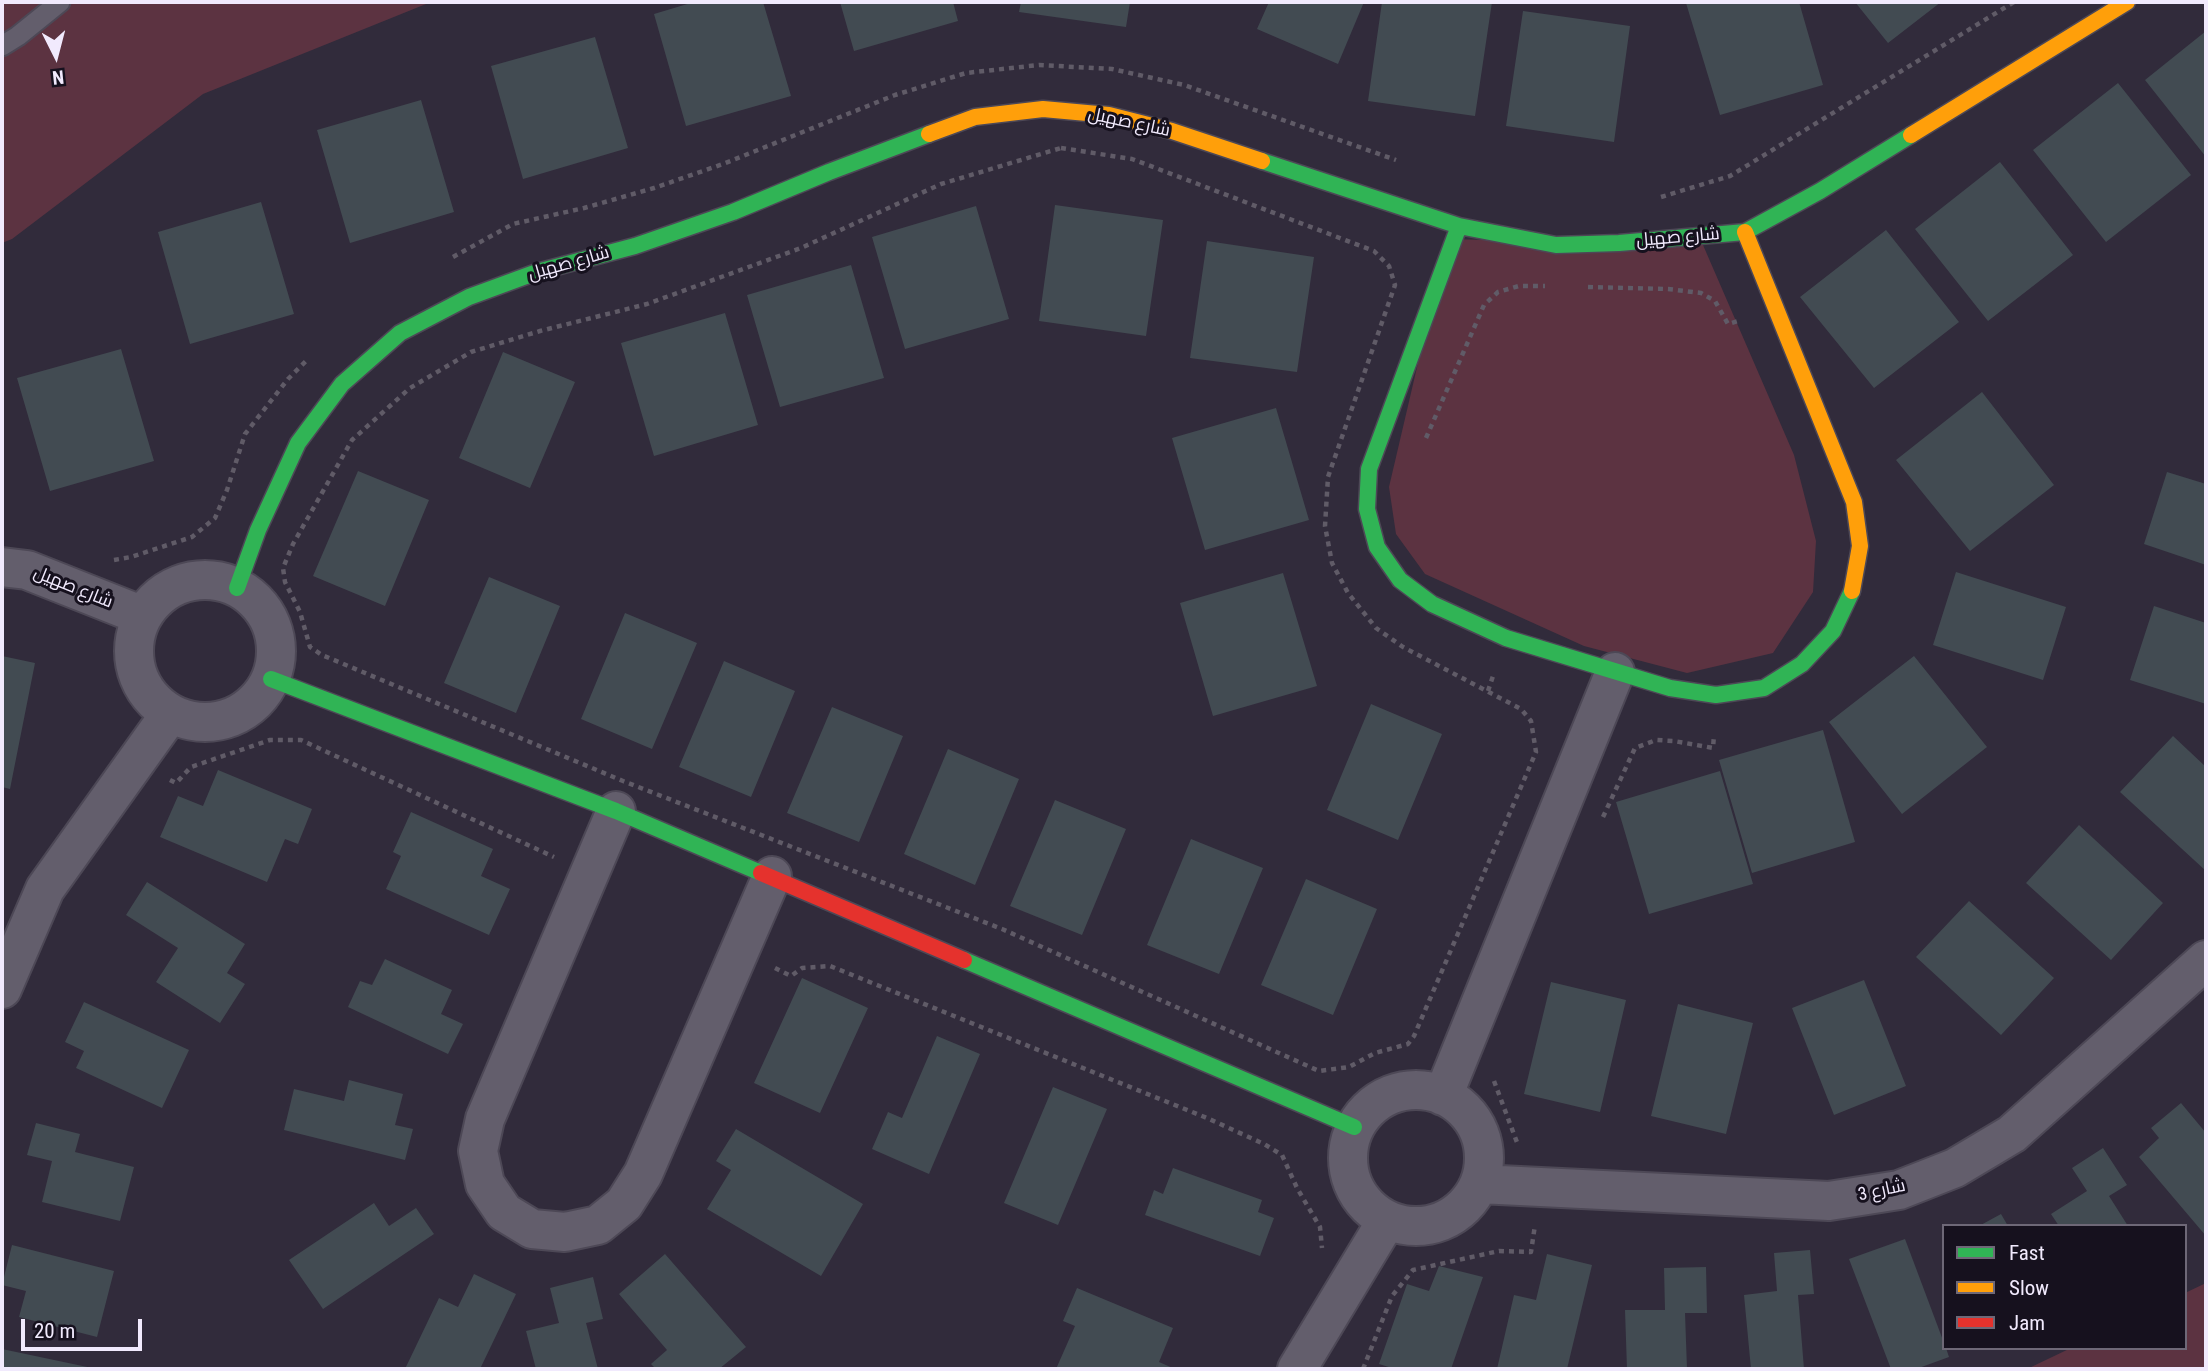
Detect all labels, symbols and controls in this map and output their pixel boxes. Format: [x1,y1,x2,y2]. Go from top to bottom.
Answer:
north arrow [21,21,91,91]
text: N [51,65,65,89]
street label: شارع صهيل [1086,104,1172,142]
street label: شارع صهيل [1635,224,1721,252]
street label: شارع صهيل [526,242,612,286]
street label: شارع صهيل [30,562,116,614]
street label: 3 شارع [1856,1175,1908,1207]
legend [1942,1224,2187,1350]
text: Fast [2009,1241,2045,1265]
text: Slow [2009,1276,2049,1300]
scale bar [24,1304,145,1348]
text: Jam [2009,1311,2045,1335]
text: 20 m [34,1319,75,1343]

